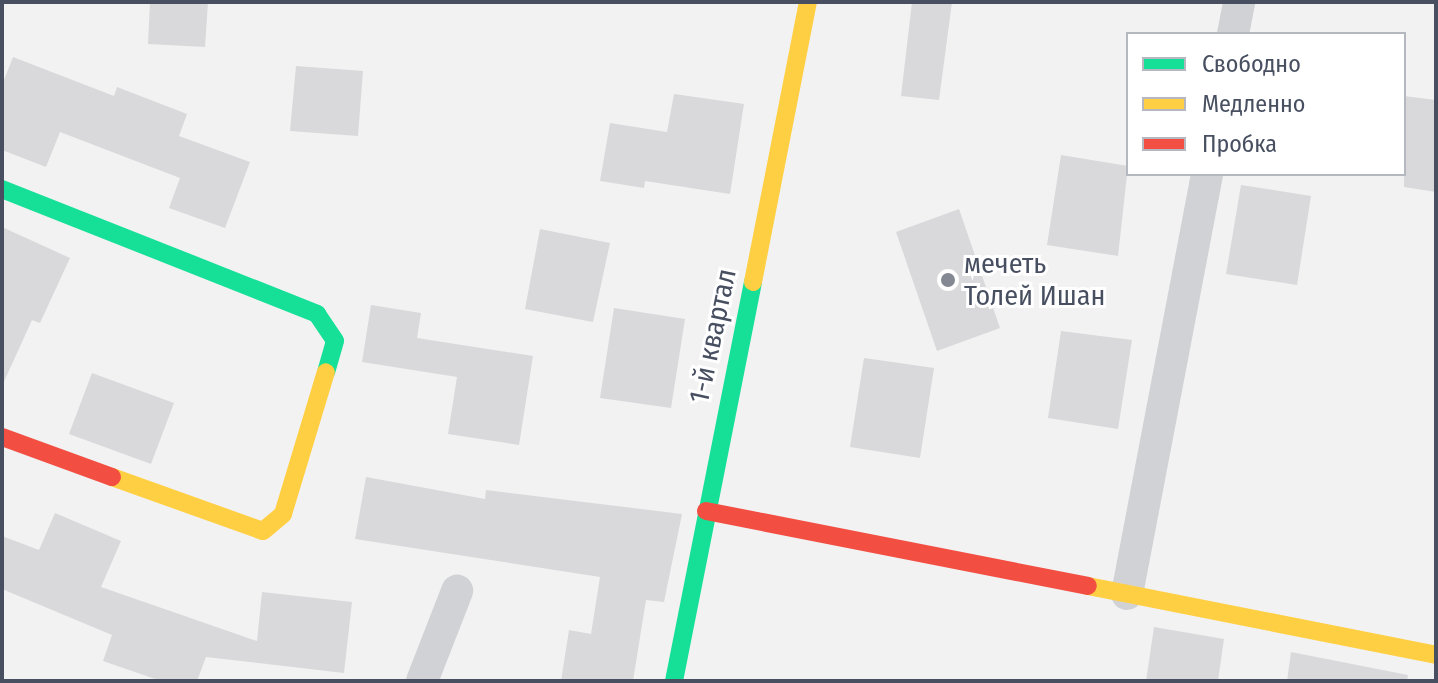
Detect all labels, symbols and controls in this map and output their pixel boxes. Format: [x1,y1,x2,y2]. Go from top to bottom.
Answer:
legend [1126,32,1406,176]
text: Свободно [1202,50,1301,78]
text: Медленно [1202,90,1305,118]
text: Пробка [1202,130,1277,158]
place label: мечеть Толей Ишан [964,247,1105,313]
street label: 1-й квартал [682,266,744,406]
marker: мечеть Толей Ишан [939,271,957,289]

